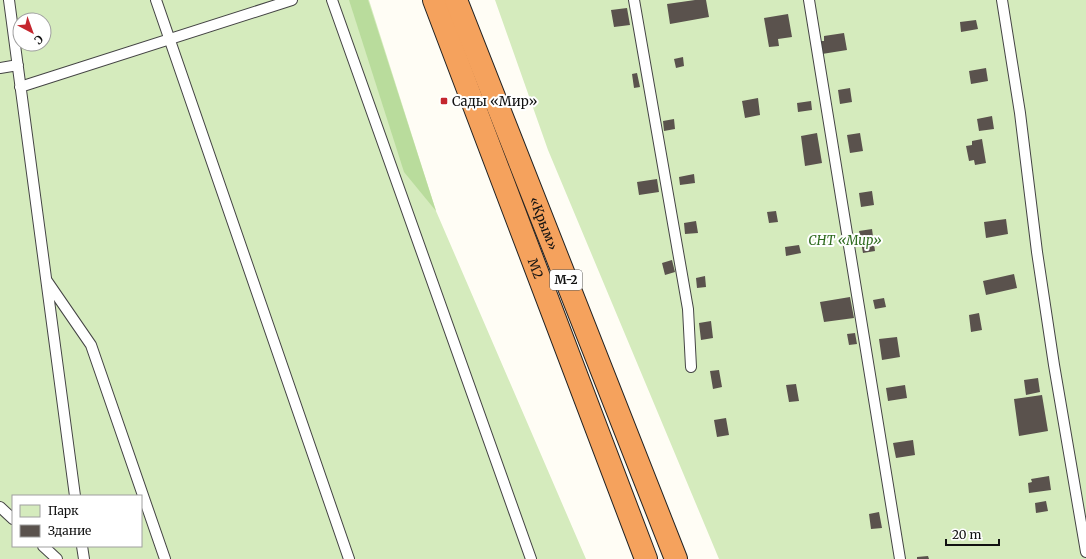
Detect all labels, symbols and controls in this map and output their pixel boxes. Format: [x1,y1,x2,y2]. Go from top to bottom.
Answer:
north arrow [12,12,52,52]
text: С [31,32,46,47]
place label: Сады «Мир» [452,93,537,110]
marker: Сады «Мир» [439,96,449,106]
street label: «Крым» [525,194,562,253]
park label: СНТ «Мир» [808,232,882,249]
street label: М2 [524,256,547,281]
road number: М-2 [550,270,582,290]
legend [12,495,142,547]
text: Парк [48,503,79,518]
scale bar [946,521,999,547]
text: Здание [48,523,91,538]
text: 20 m [952,527,981,542]

